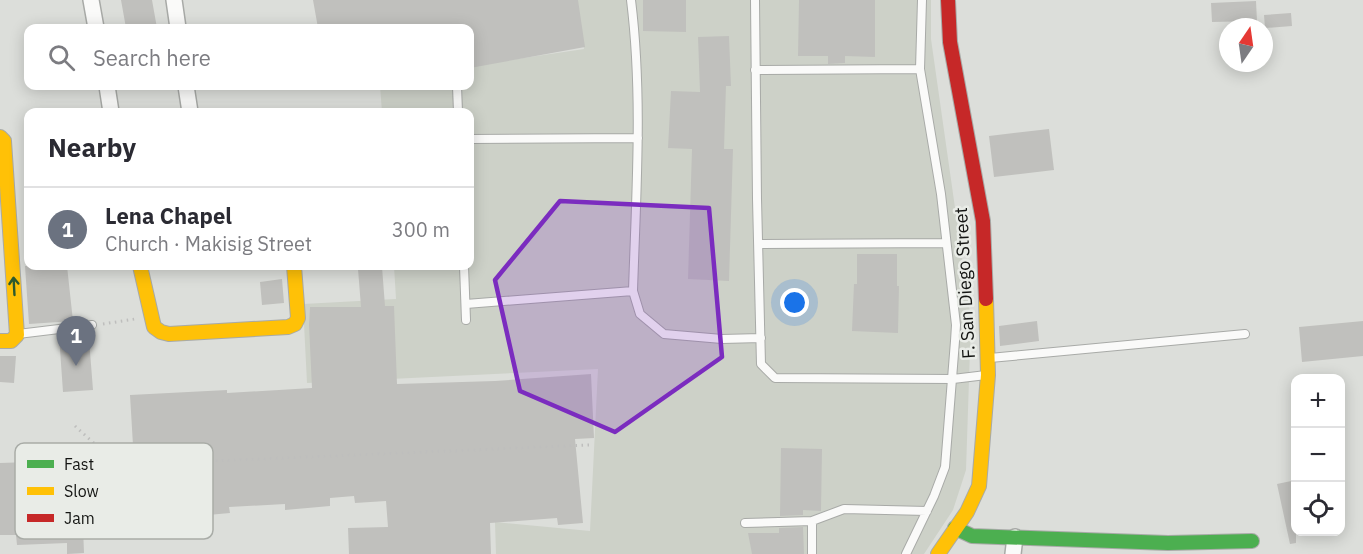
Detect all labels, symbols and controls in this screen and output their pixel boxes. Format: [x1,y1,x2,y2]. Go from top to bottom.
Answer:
north arrow [1219,18,1273,72]
search box [24,24,474,90]
icon: search [45,41,78,74]
text: Search here [93,43,211,72]
text: Nearby [48,130,136,164]
text: Lena Chapel [105,201,232,230]
street label: F. San Diego Street [949,207,980,359]
text: 1 [62,216,74,243]
text: 300 m [392,216,450,243]
text: Church · Makisig Street [105,230,312,257]
one-way arrow [8,276,19,296]
your location [780,288,809,317]
pin: 1 [56,316,96,366]
map controls [1291,374,1345,536]
button: + [1291,374,1345,428]
button: − [1291,428,1345,482]
legend [15,443,213,539]
text: Fast [64,454,94,474]
text: Slow [64,481,99,501]
button: locate [1291,482,1345,536]
text: Jam [64,508,95,528]

